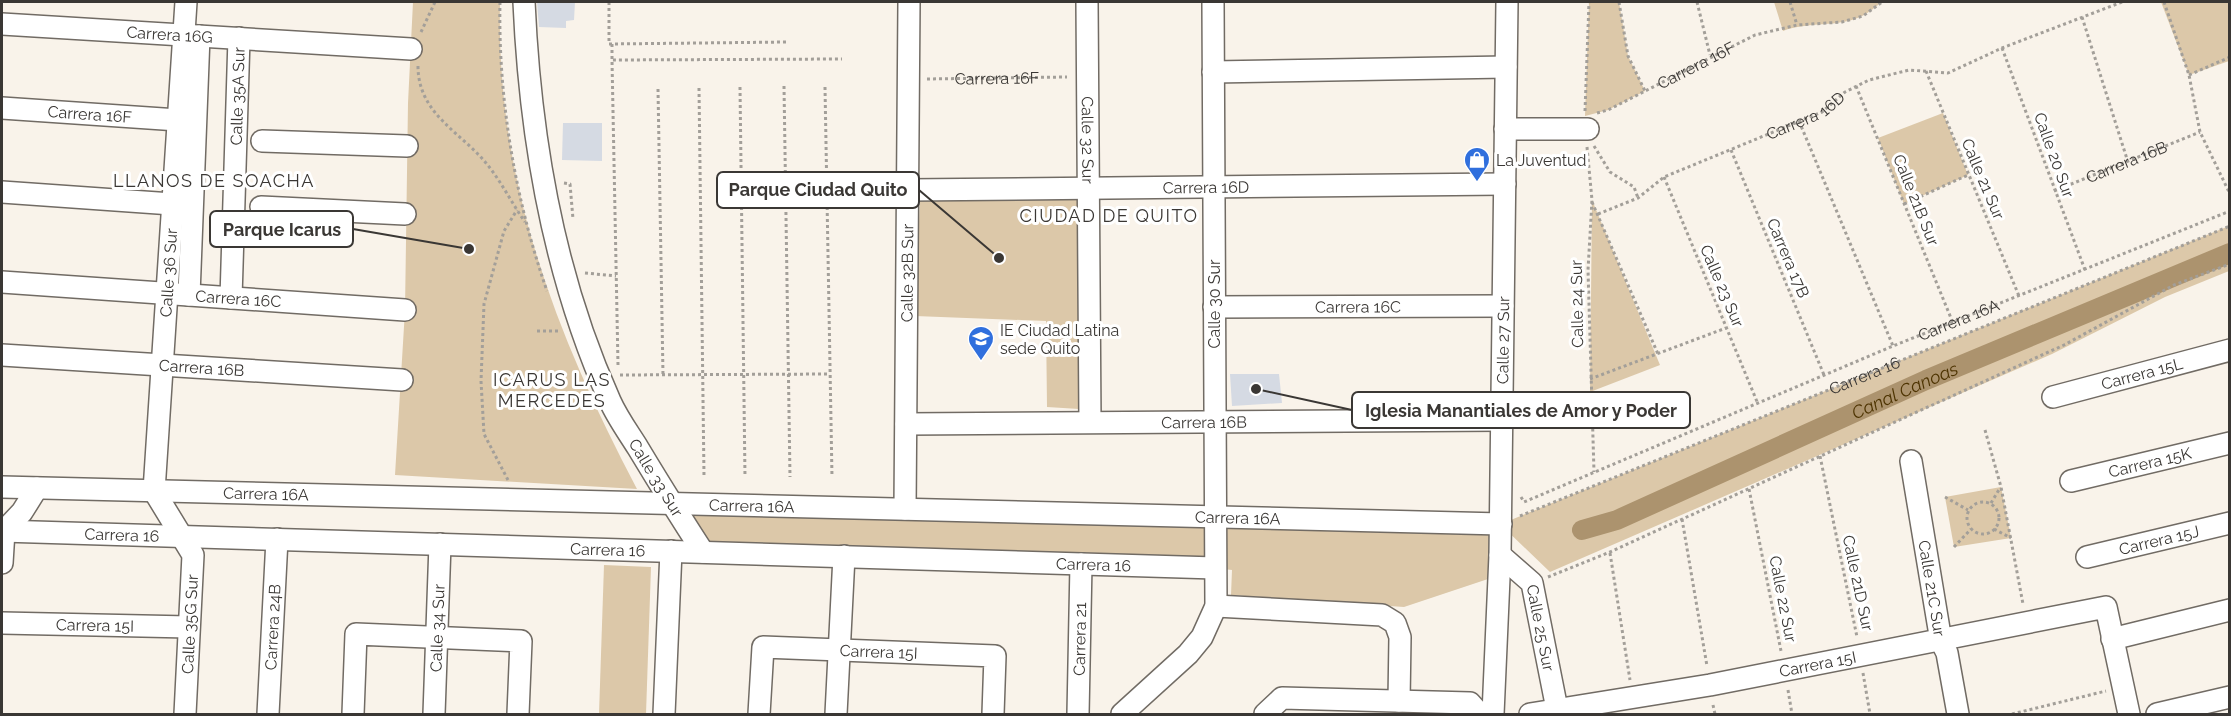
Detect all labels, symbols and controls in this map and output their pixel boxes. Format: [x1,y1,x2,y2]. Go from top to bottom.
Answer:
street label: Carrera 16G [126,22,213,46]
street label: Carrera 16F [1654,38,1738,93]
street label: Calle 35A Sur [226,46,248,146]
street label: Carrera 16F [955,68,1039,88]
street label: Carrera 16D [1763,87,1849,143]
street label: Calle 32 Sur [1078,96,1098,184]
street label: Carrera 16F [47,102,133,126]
street label: Calle 20 Sur [2030,110,2078,200]
street label: Calle 21 Sur [1957,136,2009,223]
street label: Carrera 16B [2083,137,2170,187]
shop icon: La Juventud [1462,145,1492,183]
place label: La Juventud [1496,151,1587,170]
street label: Calle 21B Sur [1889,152,1943,249]
district label: LLANOS DE SOACHA [113,170,315,191]
callout: Parque Ciudad Quito [717,172,919,208]
street label: Carrera 16D [1163,177,1249,197]
text: Parque Ciudad Quito [729,179,908,200]
district label: CIUDAD DE QUITO [1020,205,1198,226]
callout: Parque Icarus [210,211,353,247]
street label: Carrera 17B [1763,215,1813,301]
text: Parque Icarus [223,219,341,240]
street label: Calle 32B Sur [897,223,917,322]
street label: Calle 36 Sur [156,227,181,318]
street label: Calle 23 Sur [1696,242,1748,330]
street label: Calle 30 Sur [1205,259,1224,349]
street label: Calle 24 Sur [1567,260,1587,348]
street label: Carrera 16C [195,286,282,311]
street label: Carrera 16A [1915,295,2002,345]
street label: Calle 27 Sur [1493,296,1513,384]
street label: Carrera 16C [1315,297,1401,316]
place label: IE Ciudad Latina sede Quito [1000,321,1119,358]
school or university icon: IE Ciudad Latina sede Quito [966,324,996,362]
street label: Carrera 16 [1826,352,1903,398]
street label: Carrera 15L [2099,353,2185,393]
street label: Carrera 16B [158,355,245,380]
water label: Canal Canoas [1848,357,1962,423]
district label: ICARUS LAS MERCEDES [493,369,611,411]
callout: Iglesia Manantiales de Amor y Poder [1352,392,1690,428]
text: Iglesia Manantiales de Amor y Poder [1365,400,1677,421]
street label: Carrera 16B [1161,412,1247,432]
street label: Calle 33 Sur [625,435,688,520]
street label: Carrera 15K [2107,443,2194,481]
street label: Carrera 16A [223,483,309,504]
street label: Carrera 16A [709,495,795,516]
street label: Carrera 16A [1195,507,1281,528]
street label: Carrera 15J [2117,521,2201,559]
street label: Carrera 16 [84,524,160,545]
street label: Calle 21D Sur [1839,533,1877,633]
street label: Carrera 16 [570,539,646,560]
street label: Calle 21C Sur [1915,539,1950,638]
street label: Carrera 16 [1056,554,1131,575]
street label: Calle 22 Sur [1765,554,1801,644]
street label: Calle 35G Sur [178,574,202,674]
street label: Calle 34 Sur [426,583,448,672]
street label: Calle 25 Sur [1523,583,1559,673]
street label: Carrera 24B [261,584,284,671]
street label: Carrera 21 [1069,602,1090,676]
street label: Carrera 15I [56,615,134,635]
street label: Carrera 15I [839,640,918,662]
street label: Carrera 15I [1777,647,1858,681]

